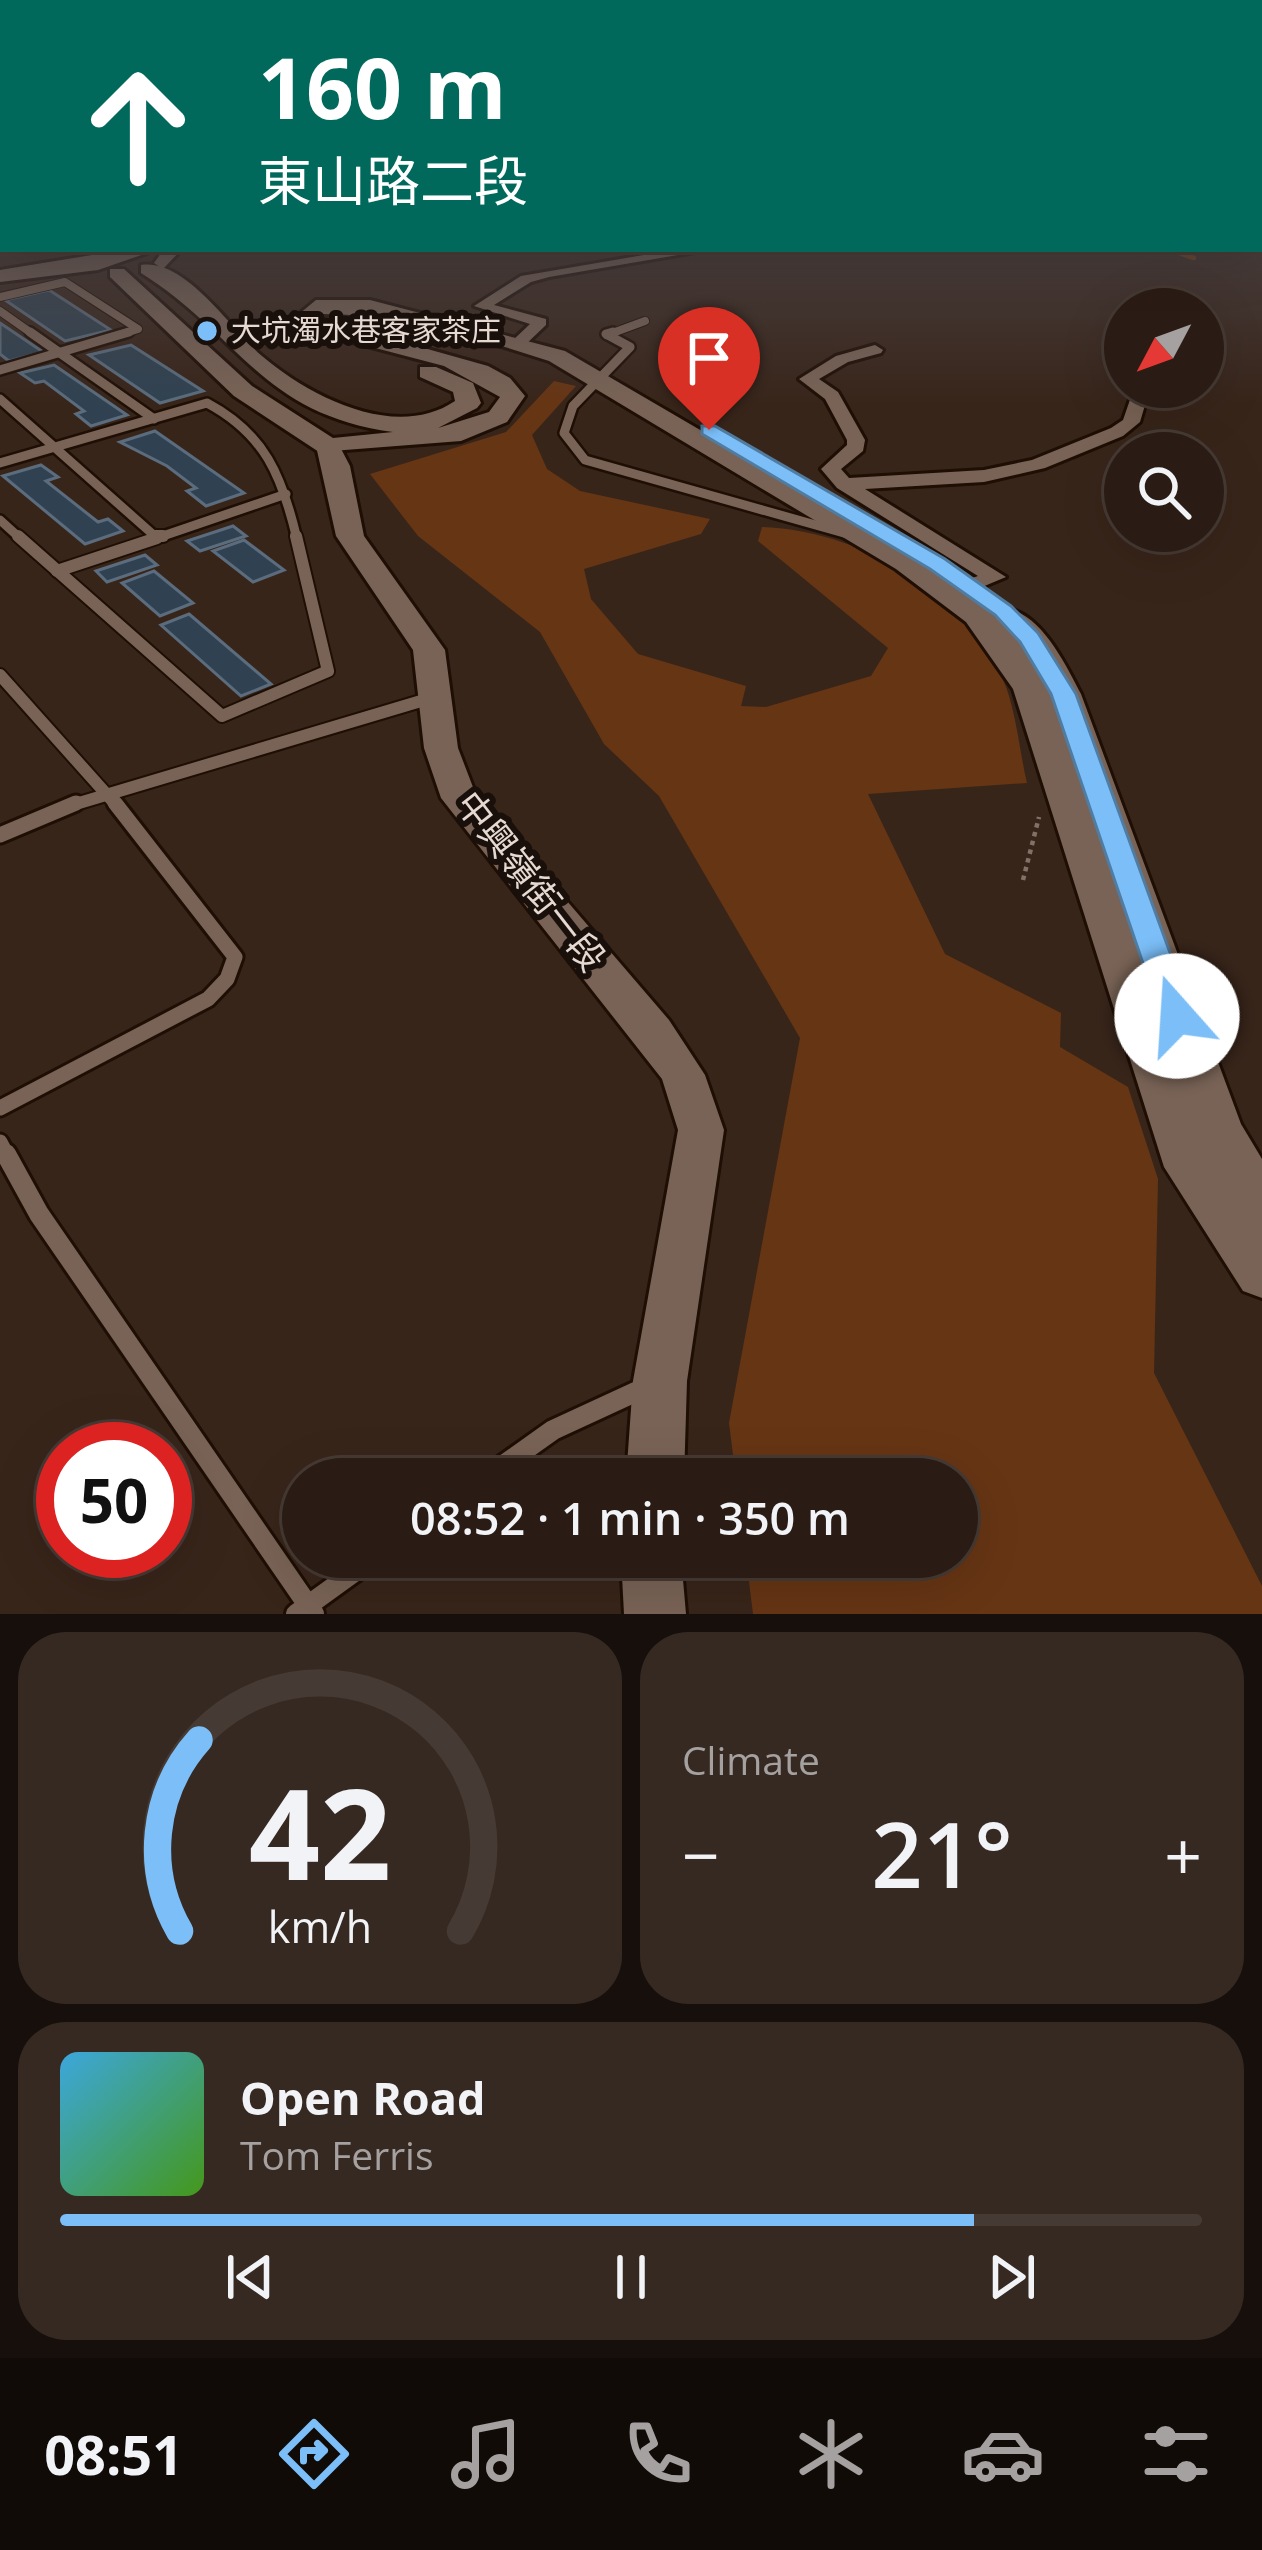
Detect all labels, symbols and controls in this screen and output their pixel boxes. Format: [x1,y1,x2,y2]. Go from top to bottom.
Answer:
text: 160 m [258,29,506,144]
icon: ahead [60,48,216,204]
text: 東山路二段 [258,143,528,217]
north arrow [1104,288,1224,408]
map controls [1104,288,1224,552]
pin [658,307,760,430]
place label: 大坑濁水巷客家茶庄 [231,309,501,350]
marker: 大坑濁水巷客家茶庄 [194,318,220,344]
icon: arrive [676,325,742,391]
button: search [1104,432,1224,552]
street label: 中興嶺街一段 [446,780,617,981]
position arrow [1114,953,1240,1079]
speed limit sign: 50 [36,1422,192,1578]
text: 08:52 · 1 min · 350 m [410,1487,850,1548]
text: Climate [682,1733,820,1786]
text: 42 [249,1747,391,1917]
text: 21° [871,1792,1013,1914]
text: − [682,1809,720,1899]
text: + [1164,1809,1202,1899]
text: km/h [268,1897,372,1956]
text: Open Road [240,2067,485,2128]
text: Tom Ferris [240,2128,434,2181]
icon: previous [217,2244,283,2310]
icon: pause [598,2244,664,2310]
icon: next [979,2244,1045,2310]
icon: directions [272,2412,356,2496]
icon: music [444,2412,528,2496]
icon: phone [616,2412,700,2496]
icon: climate [789,2412,873,2496]
icon: car [961,2412,1045,2496]
icon: filters [1134,2412,1218,2496]
text: 08:51 [44,2417,183,2491]

